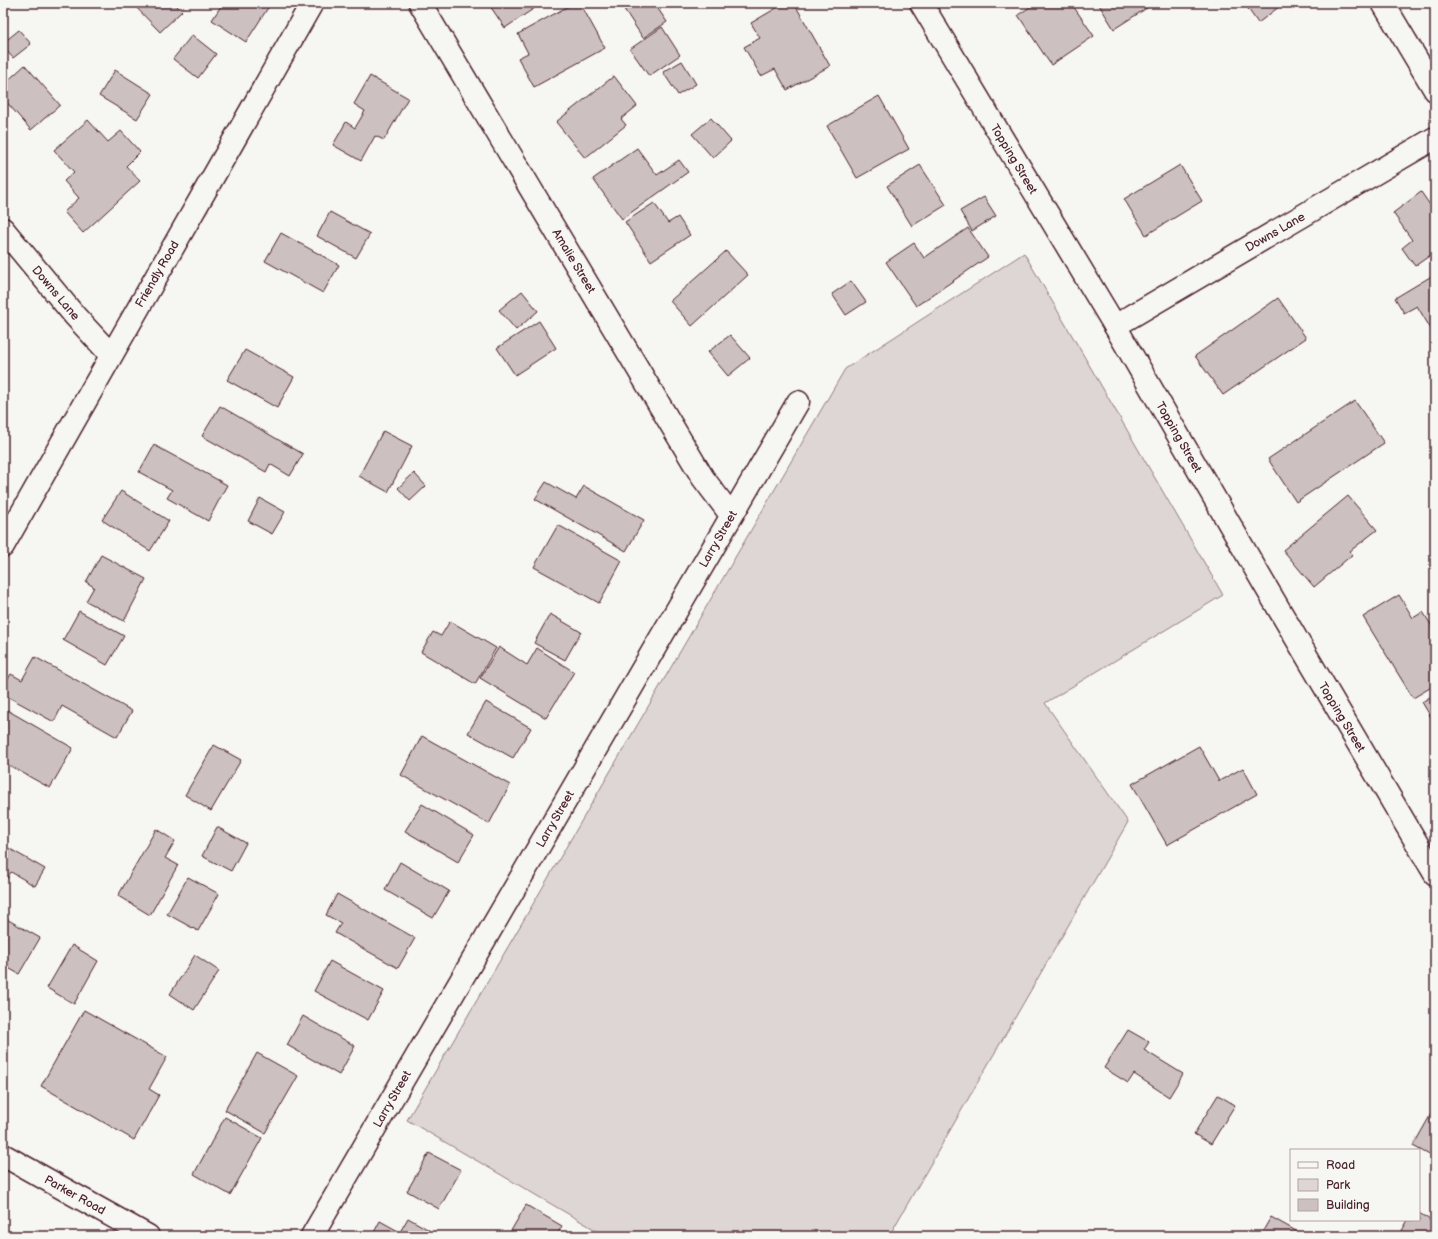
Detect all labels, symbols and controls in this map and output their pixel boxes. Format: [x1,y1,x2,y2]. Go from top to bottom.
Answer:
street label: Topping Street [987,121,1041,197]
street label: Downs Lane [1243,209,1308,256]
street label: Amalie Street [548,226,599,297]
street label: Friendly Road [132,238,183,310]
street label: Downs Lane [28,263,83,324]
street label: Topping Street [1152,399,1205,476]
street label: Larry Street [696,508,741,570]
street label: Topping Street [1315,679,1369,755]
street label: Larry Street [533,788,578,850]
street label: Larry Street [370,1068,415,1130]
legend [1290,1149,1420,1221]
text: Road [1326,1158,1355,1173]
street label: Parker Road [42,1172,108,1218]
text: Park [1326,1178,1350,1193]
text: Building [1326,1198,1370,1213]

